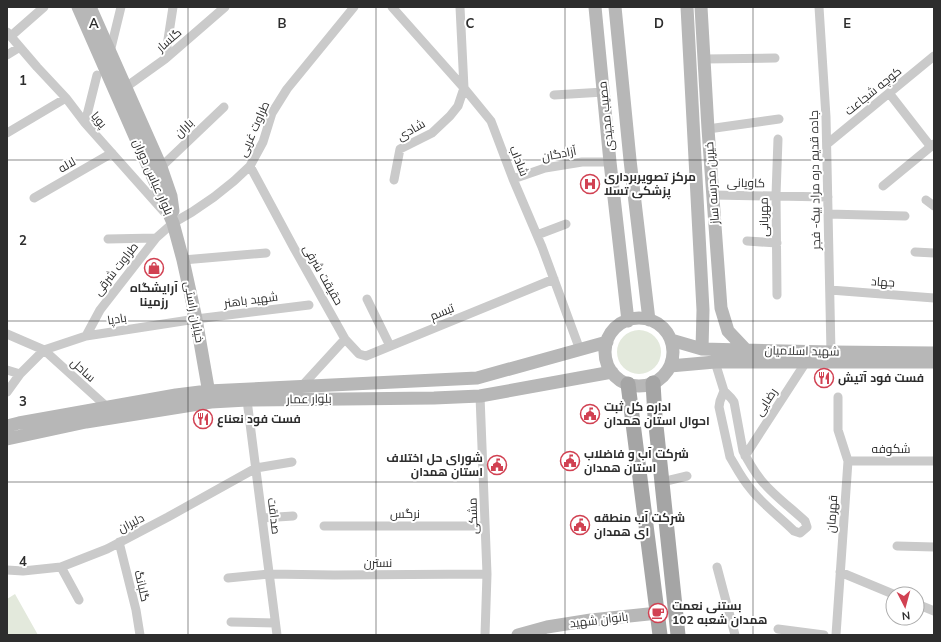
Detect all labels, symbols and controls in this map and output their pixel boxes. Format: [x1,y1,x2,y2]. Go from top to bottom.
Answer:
text: A [89,15,99,31]
text: B [278,15,287,31]
text: C [466,15,475,31]
text: D [654,15,664,31]
text: E [843,15,851,31]
street label: گلسار [152,25,184,55]
street label: کوچه شجاعت [841,63,905,120]
text: 1 [19,72,27,88]
street label: مصیب مجیدی [594,80,617,152]
street label: طراوت غربی [235,99,273,159]
street label: پویا [87,108,111,133]
street label: جاده قدیم دره مراد بیک- فجر [806,110,824,251]
street label: باران [171,115,196,140]
street label: شادی [394,116,428,144]
street label: بلوار عباس دوران [130,136,177,217]
street label: خیرین مدرسه ساز [701,141,722,226]
street label: شاداب [507,143,532,179]
street label: آزادگان [540,143,578,164]
street label: لاله [55,154,78,176]
place label: مرکز تصویربرداری پزشکی تسلا [604,169,696,200]
hospital icon: مرکز تصویربرداری پزشکی تسلا [579,173,601,195]
street label: کاویانی [727,175,765,190]
street label: مهربانی [756,197,771,237]
text: 2 [19,232,27,248]
street label: طراوت شرقی [90,239,141,298]
street label: حقیقت شرفی [300,242,347,308]
shop icon: آرایشگاه رزمینا [143,257,165,279]
street label: جهاد [871,273,895,290]
place label: آرایشگاه رزمینا [130,280,178,310]
street label: خیابان راستی [181,280,208,344]
street label: شهید باهنر [222,289,279,310]
street label: تبسم [427,300,457,324]
street label: بادپا [106,310,128,329]
street label: شهید اسلامیان [764,342,840,359]
street label: ساحل [68,355,99,385]
restaurant icon: فست فود آتیش [813,367,835,389]
place label: فست فود آتیش [838,370,924,386]
street label: رضایی [751,385,780,419]
street label: بلوار عمار [285,391,332,406]
text: 3 [19,393,27,409]
place label: اداره کل ثبت احوال استان همدان [604,399,710,429]
public building icon: اداره کل ثبت احوال استان همدان [579,403,601,425]
restaurant icon: فست فود نعناع [192,408,214,430]
place label: فست فود نعناع [217,411,301,428]
street label: شکوفه [872,441,911,456]
place label: شرکت آب و فاضلاب استان همدان [584,446,689,476]
place label: شوراى حل اختلاف استان همدان [386,450,483,480]
public building icon: شرکت آب و فاضلاب استان همدان [559,450,581,472]
public building icon: شوراى حل اختلاف استان همدان [486,454,508,476]
street label: قهرمان [823,494,840,533]
street label: صداقت [265,497,284,535]
street label: مشکی [464,498,481,535]
street label: نرگس [390,506,420,521]
street label: دلیران [115,510,147,535]
place label: شرکت آب منطقه ای همدان [594,510,685,540]
public building icon: شرکت آب منطقه ای همدان [569,514,591,536]
text: 4 [19,553,27,569]
street label: نسترن [364,555,392,570]
street label: گلبانگ [132,569,153,603]
north arrow [885,586,925,626]
place label: بستنی نعمت همدان شعبه 102 [672,598,767,628]
cafe icon: بستنی نعمت همدان شعبه 102 [647,602,669,624]
street label: بانوان شهید [569,608,629,631]
text: N [901,609,911,623]

